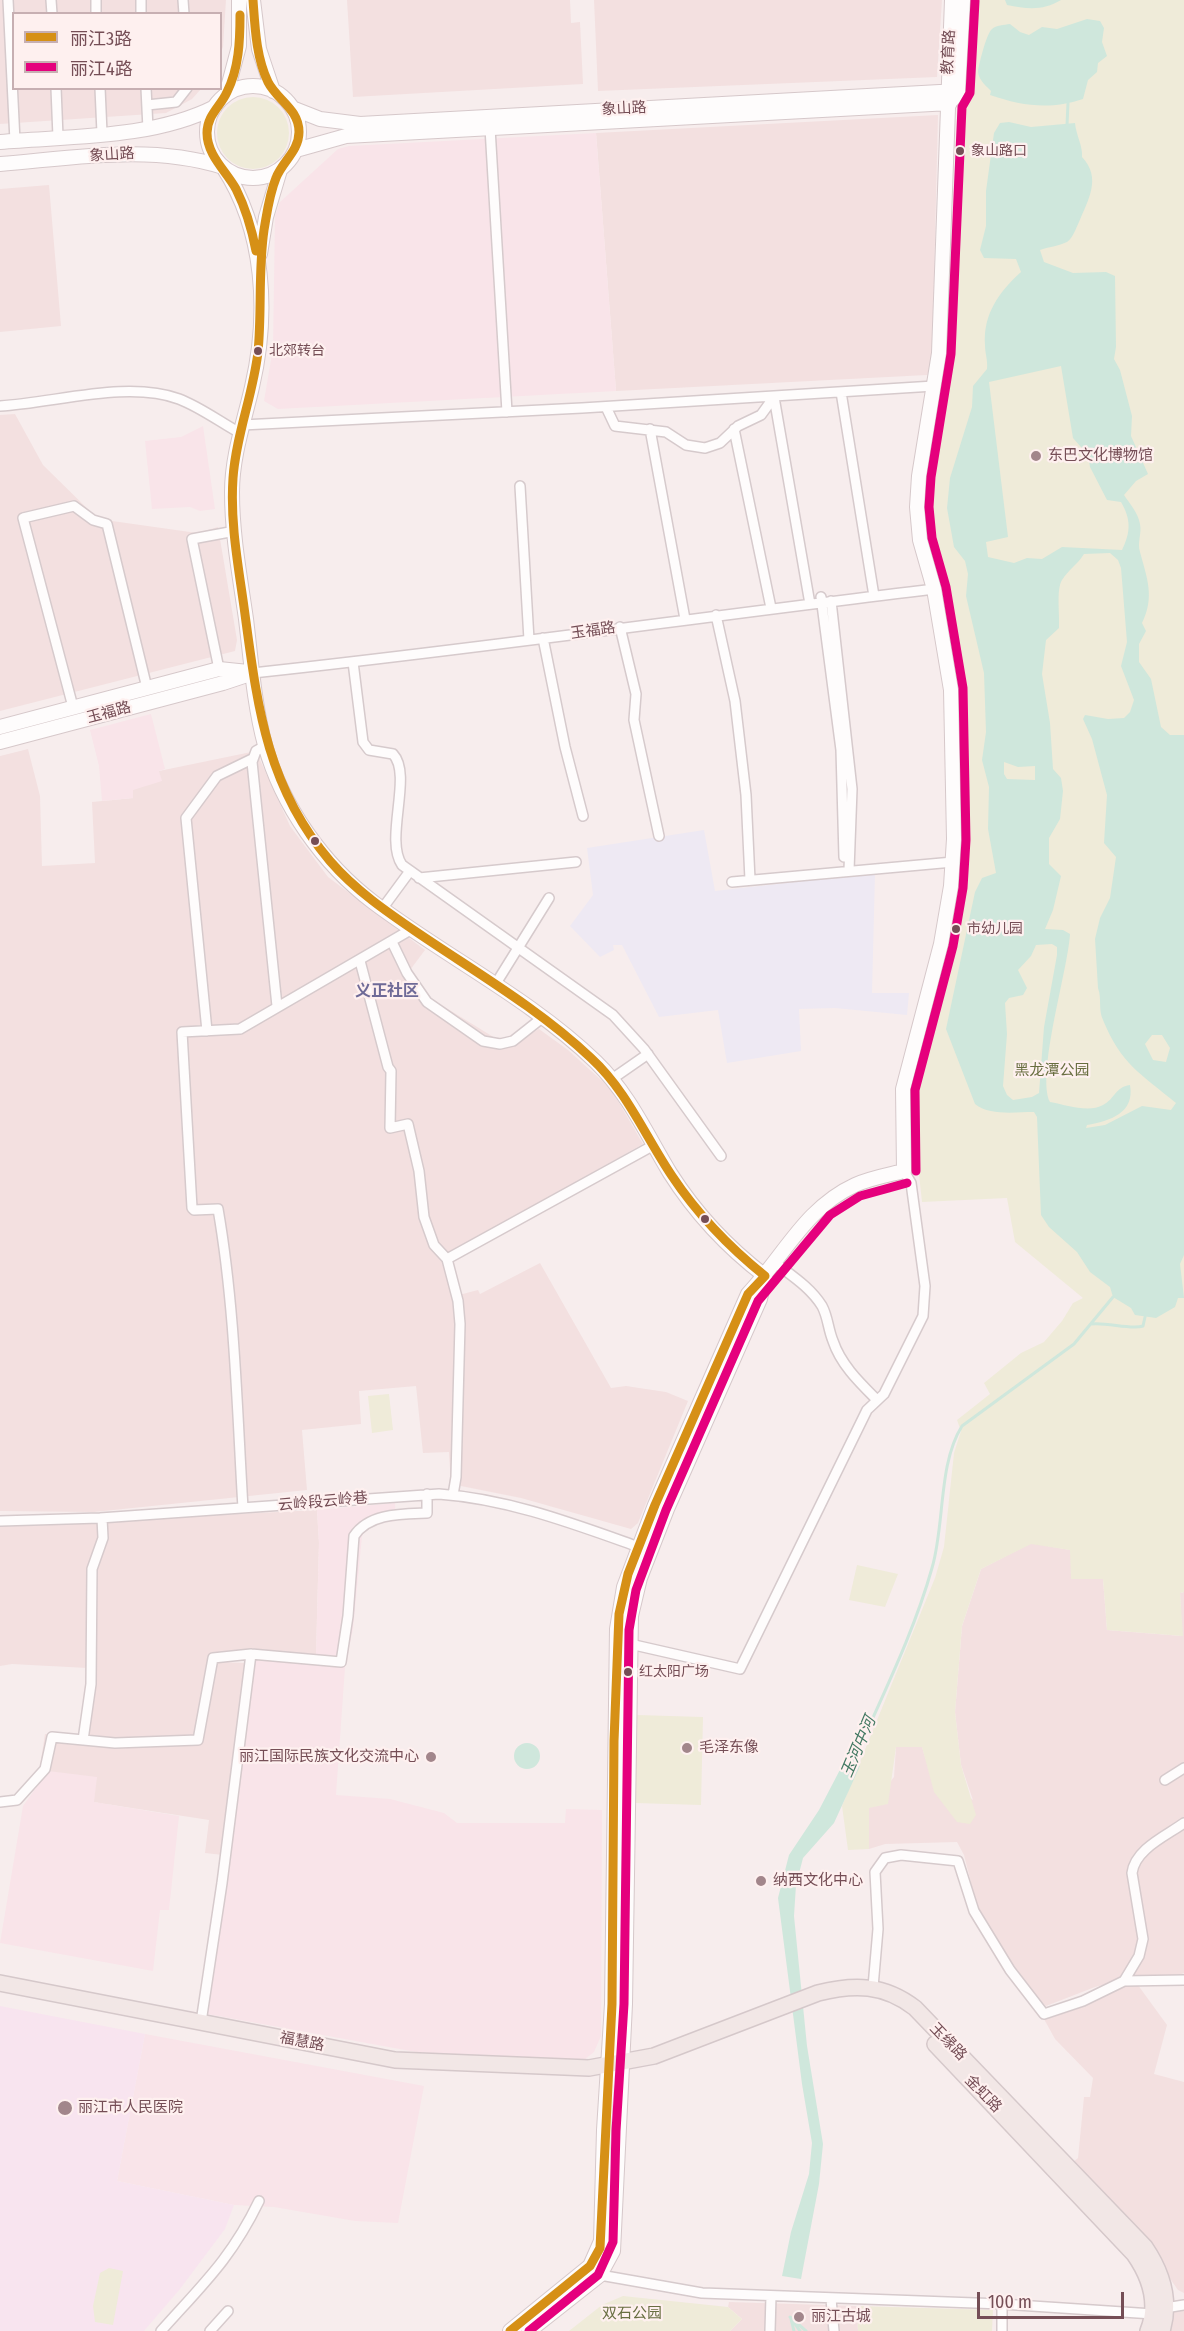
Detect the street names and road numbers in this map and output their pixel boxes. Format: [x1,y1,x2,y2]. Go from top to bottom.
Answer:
street label: 教育路 [939,29,959,75]
street label: 象山路 [601,99,647,119]
street label: 象山路 [89,144,135,166]
street label: 玉福路 [569,619,617,643]
street label: 玉福路 [85,698,133,728]
street label: 云岭段云岭巷 [277,1489,369,1515]
street label: 玉缘路 [926,2020,970,2064]
street label: 福慧路 [278,2029,326,2055]
street label: 金虹路 [961,2072,1005,2116]

